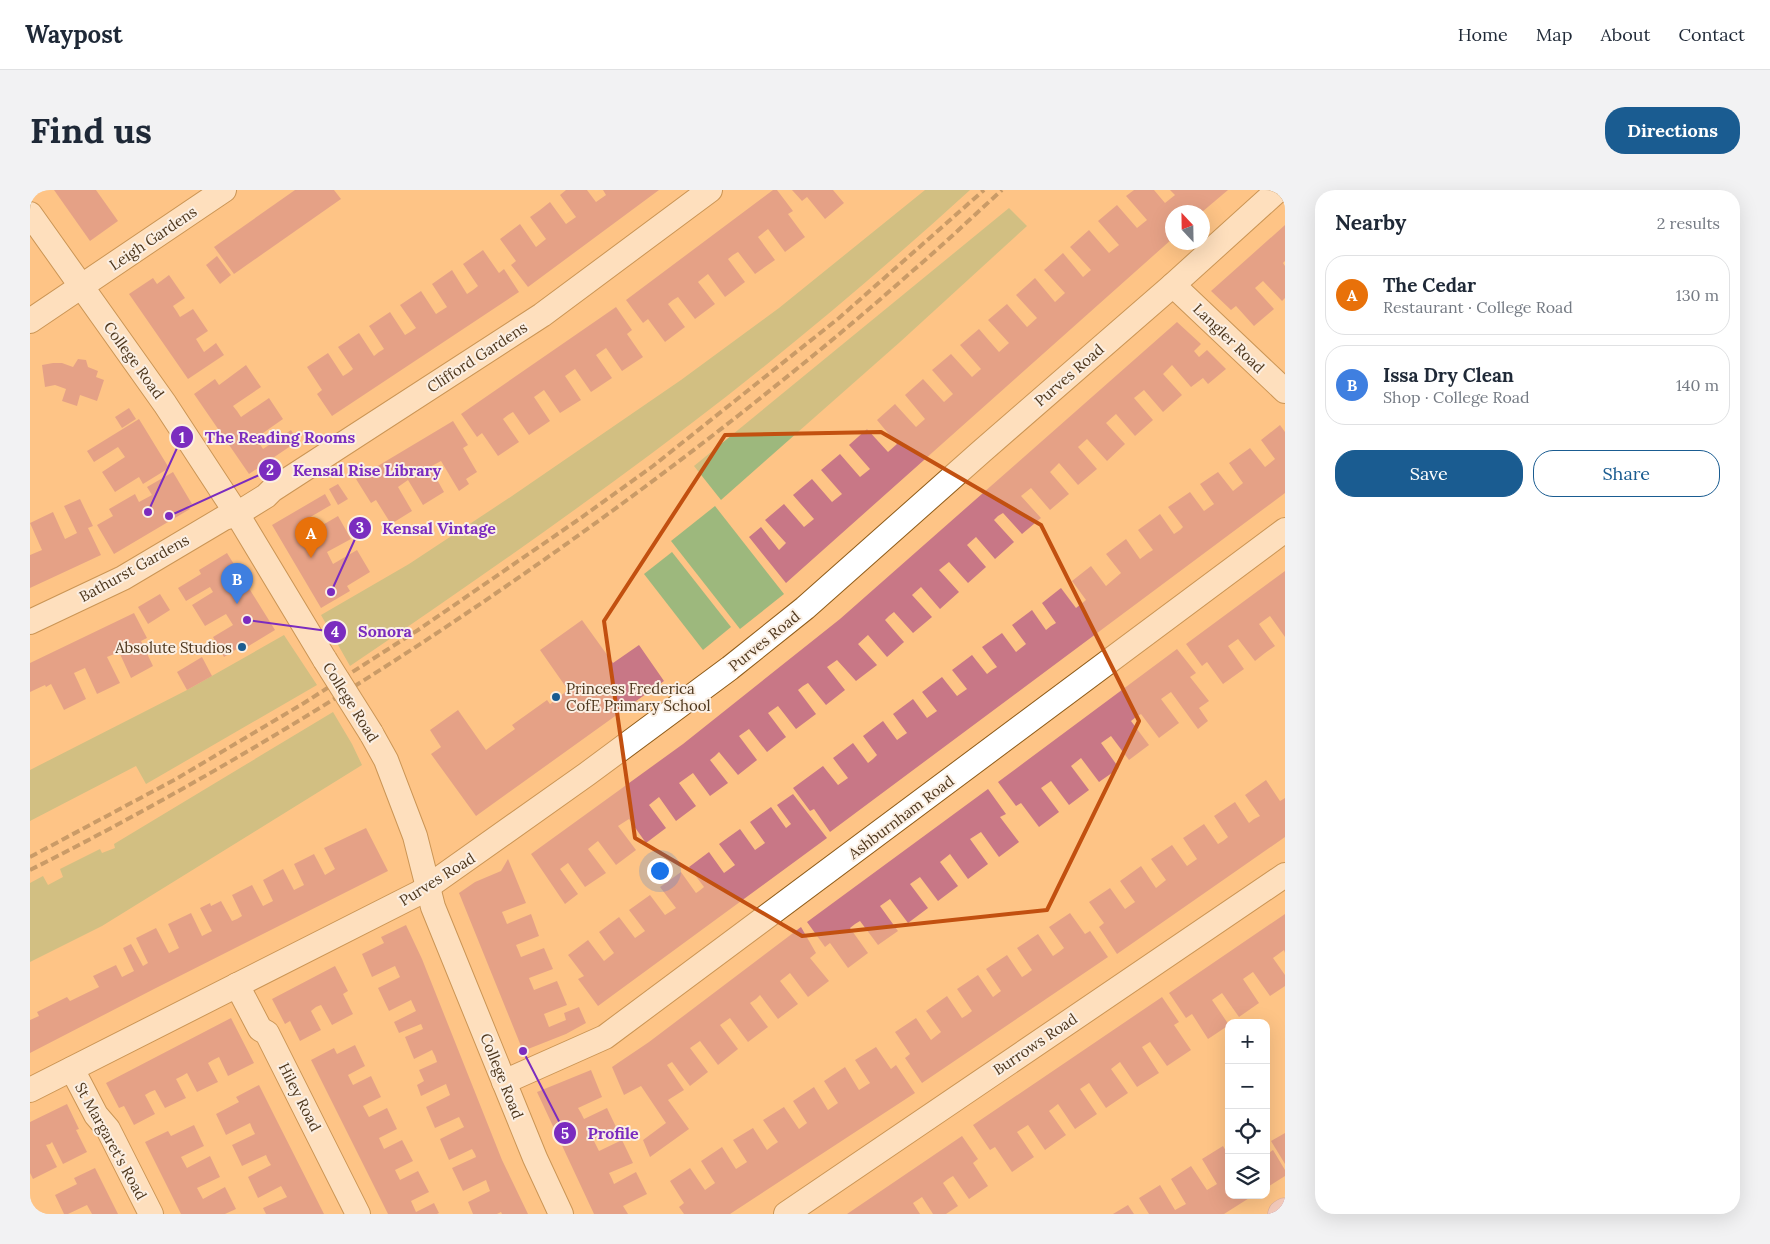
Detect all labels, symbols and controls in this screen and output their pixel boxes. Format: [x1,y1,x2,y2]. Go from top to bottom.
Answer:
text: Waypost [25,19,123,50]
text: Home [1458,23,1508,46]
text: Map [1536,23,1572,46]
text: About [1600,23,1650,46]
text: Contact [1678,23,1745,46]
button: Directions [1605,107,1740,154]
text: Find us [30,108,152,153]
street label: Leigh Gardens [106,202,200,274]
north arrow [1165,205,1210,250]
text: Nearby [1335,209,1406,236]
text: 2 results [1657,213,1720,233]
text: The Cedar [1383,273,1476,297]
text: A [1347,285,1357,305]
text: 130 m [1676,285,1719,305]
text: Restaurant · College Road [1383,297,1573,317]
street label: Langler Road [1189,299,1269,377]
street label: Clifford Gardens [423,317,531,396]
street label: College Road [100,318,168,402]
street label: Purves Road [1030,340,1108,410]
text: Issa Dry Clean [1383,363,1514,387]
text: B [1347,375,1357,395]
text: 140 m [1676,375,1719,395]
text: Shop · College Road [1383,387,1530,407]
callout: The Reading Rooms [170,422,365,453]
text: The Reading Rooms [205,427,355,447]
text: 1 [179,428,185,447]
button: Save [1335,450,1523,497]
button: Share [1533,450,1720,497]
callout: Kensal Rise Library [258,455,451,486]
text: 2 [266,460,274,479]
text: Kensal Rise Library [293,460,442,480]
callout: Kensal Vintage [347,513,506,544]
pin: A [295,517,327,558]
text: 3 [356,518,364,537]
text: Kensal Vintage [382,518,496,538]
street label: Bathurst Gardens [76,530,192,606]
pin: B [221,563,253,604]
street label: Purves Road [725,607,803,675]
callout: Sonora [323,616,422,647]
text: Sonora [358,621,413,641]
text: 4 [331,622,339,641]
place label: Absolute Studios [114,638,232,657]
marker: Absolute Studios [236,641,248,653]
street label: College Road [319,659,383,745]
place label: Princess Frederica CofE Primary School [566,679,711,715]
marker: Princess Frederica CofE Primary School [550,691,562,703]
street label: Ashburnham Road [844,771,958,864]
street label: Purves Road [396,848,479,910]
your location [647,858,673,884]
street label: Burrows Road [989,1009,1081,1079]
map controls [1225,1019,1270,1199]
button: + [1225,1019,1270,1064]
street label: College Road [476,1030,528,1122]
street label: Hiley Road [275,1059,325,1135]
button: − [1225,1064,1270,1109]
street label: St Margaret's Road [71,1079,151,1203]
button: locate [1225,1109,1270,1154]
callout: Profile [552,1118,648,1149]
text: Profile [587,1123,639,1143]
text: 5 [561,1124,569,1143]
button: layers [1225,1154,1270,1199]

